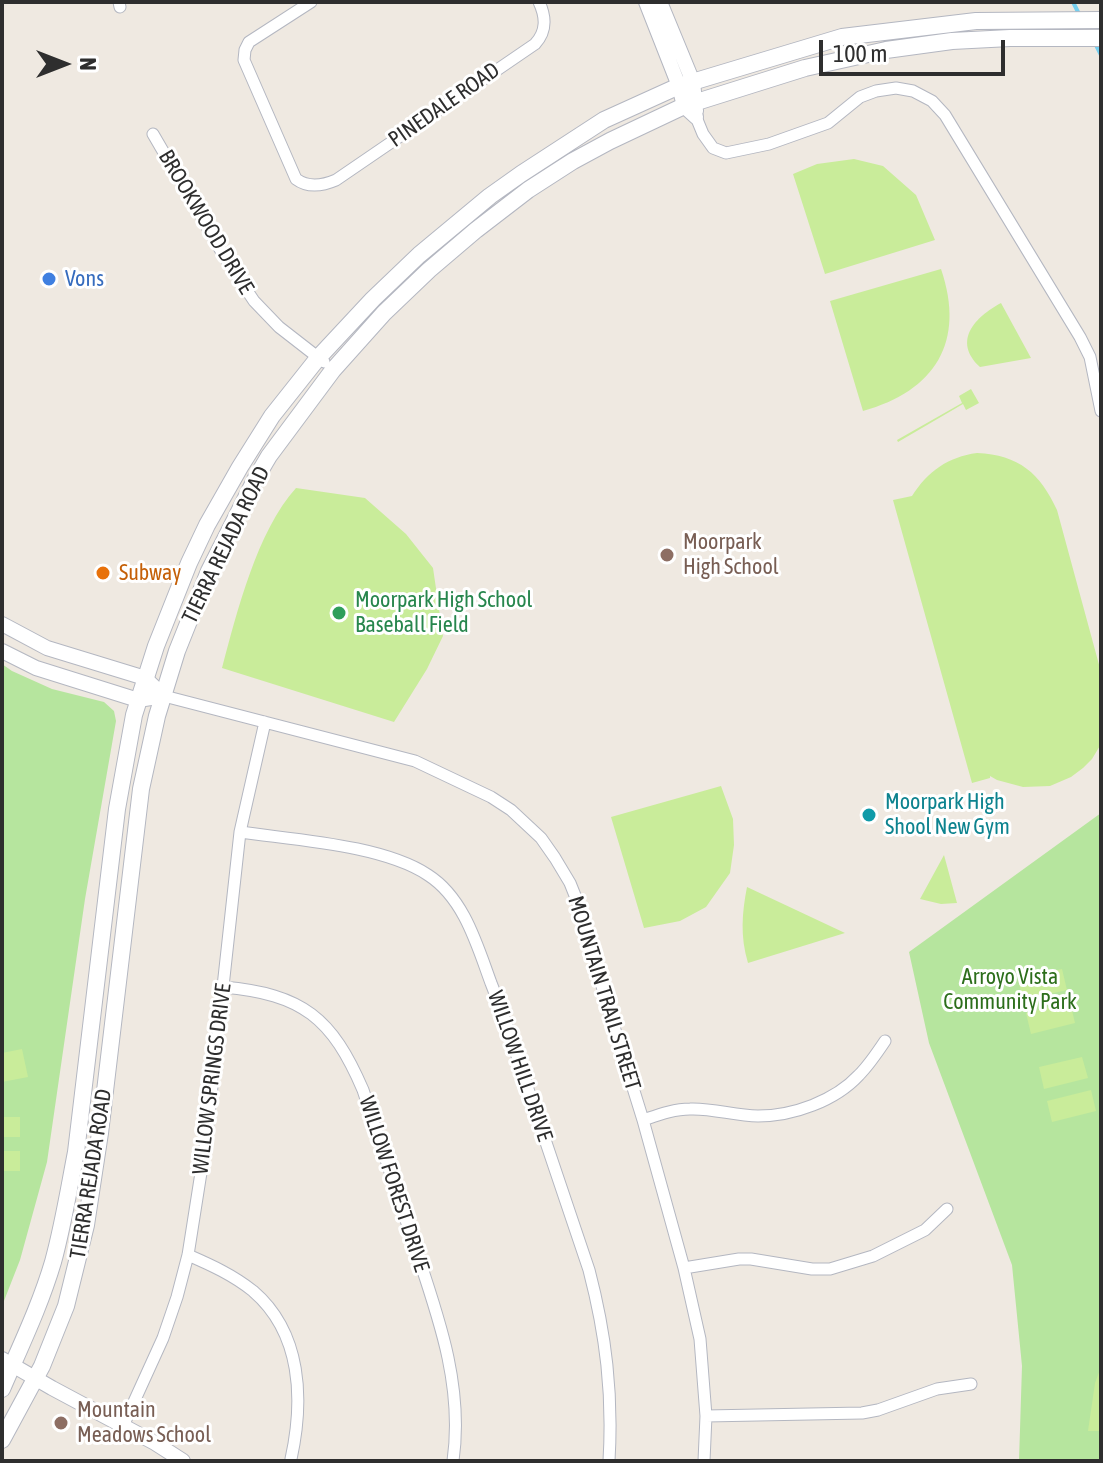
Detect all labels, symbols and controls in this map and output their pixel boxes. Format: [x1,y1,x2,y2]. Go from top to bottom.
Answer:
north arrow [24,24,104,104]
scale bar [823,24,1009,74]
text: 100 m [833,40,887,67]
street label: PINEDALE ROAD [383,57,505,153]
text: N [75,58,101,70]
street label: BROOKWOOD DRIVE [153,145,259,299]
place label: Vons [65,266,104,292]
marker: Vons [40,270,58,288]
street label: TIERRA REJADA ROAD [177,462,275,628]
place label: Moorpark High School [683,529,779,580]
marker: Moorpark High School [658,546,676,564]
place label: Subway [119,560,181,586]
marker: Subway [94,564,112,582]
place label: Moorpark High School Baseball Field [355,587,532,638]
marker: Moorpark High School Baseball Field [330,604,348,622]
place label: Moorpark High Shool New Gym [885,789,1010,840]
marker: Moorpark High Shool New Gym [860,806,878,824]
street label: MOUNTAIN TRAIL STREET [562,893,646,1093]
park label: Arroyo Vista Community Park [943,964,1077,1016]
street label: WILLOW SPRINGS DRIVE [187,982,237,1176]
street label: WILLOW HILL DRIVE [482,987,558,1145]
street label: TIERRA REJADA ROAD [65,1087,117,1261]
street label: WILLOW FOREST DRIVE [353,1093,435,1275]
place label: Mountain Meadows School [77,1397,211,1448]
marker: Mountain Meadows School [52,1414,70,1432]

